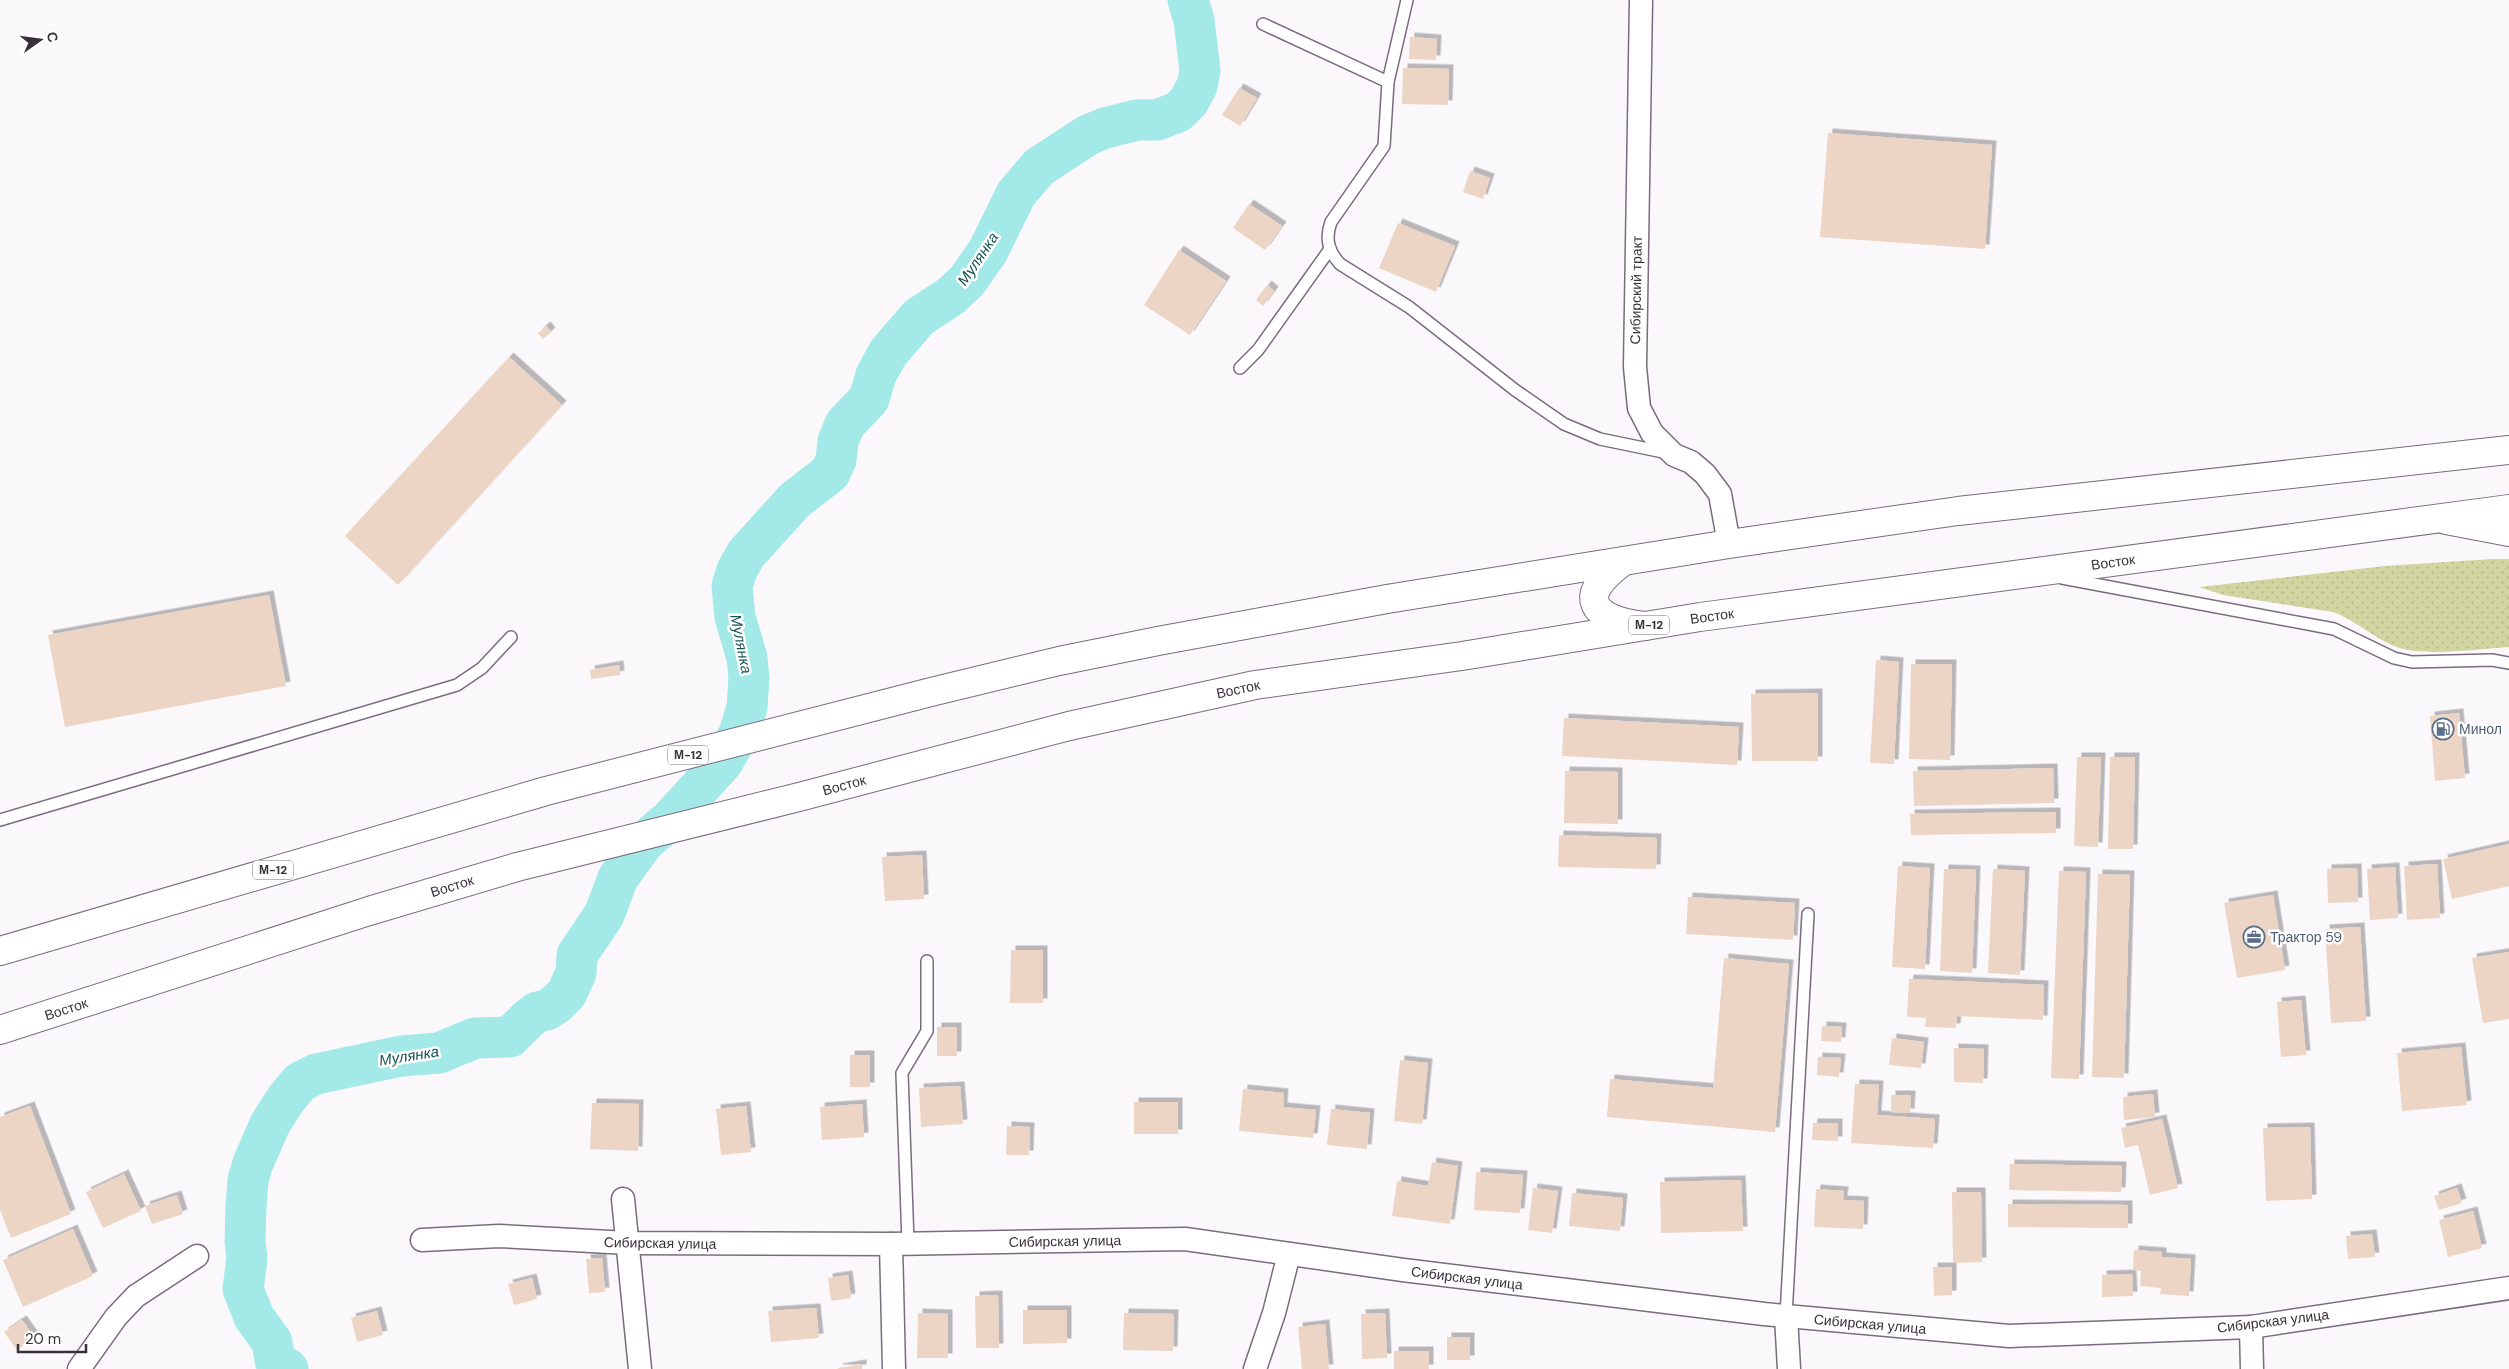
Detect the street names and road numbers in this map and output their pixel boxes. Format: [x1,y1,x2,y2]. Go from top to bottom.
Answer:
street label: Сибирский тракт [1626,235,1646,345]
street label: Восток [2090,550,2137,574]
street label: Восток [1689,604,1736,628]
road number: М-12 [1629,616,1669,634]
street label: Восток [1214,675,1262,702]
road number: М-12 [668,746,708,764]
street label: Восток [820,770,869,799]
road number: М-12 [253,860,293,880]
street label: Восток [428,871,477,901]
street label: Восток [42,993,91,1024]
street label: Сибирская улица [1009,1231,1122,1251]
street label: Сибирская улица [604,1233,717,1253]
street label: Сибирская улица [1410,1262,1524,1294]
street label: Сибирская улица [2216,1305,2330,1337]
street label: Сибирская улица [1813,1310,1927,1338]

